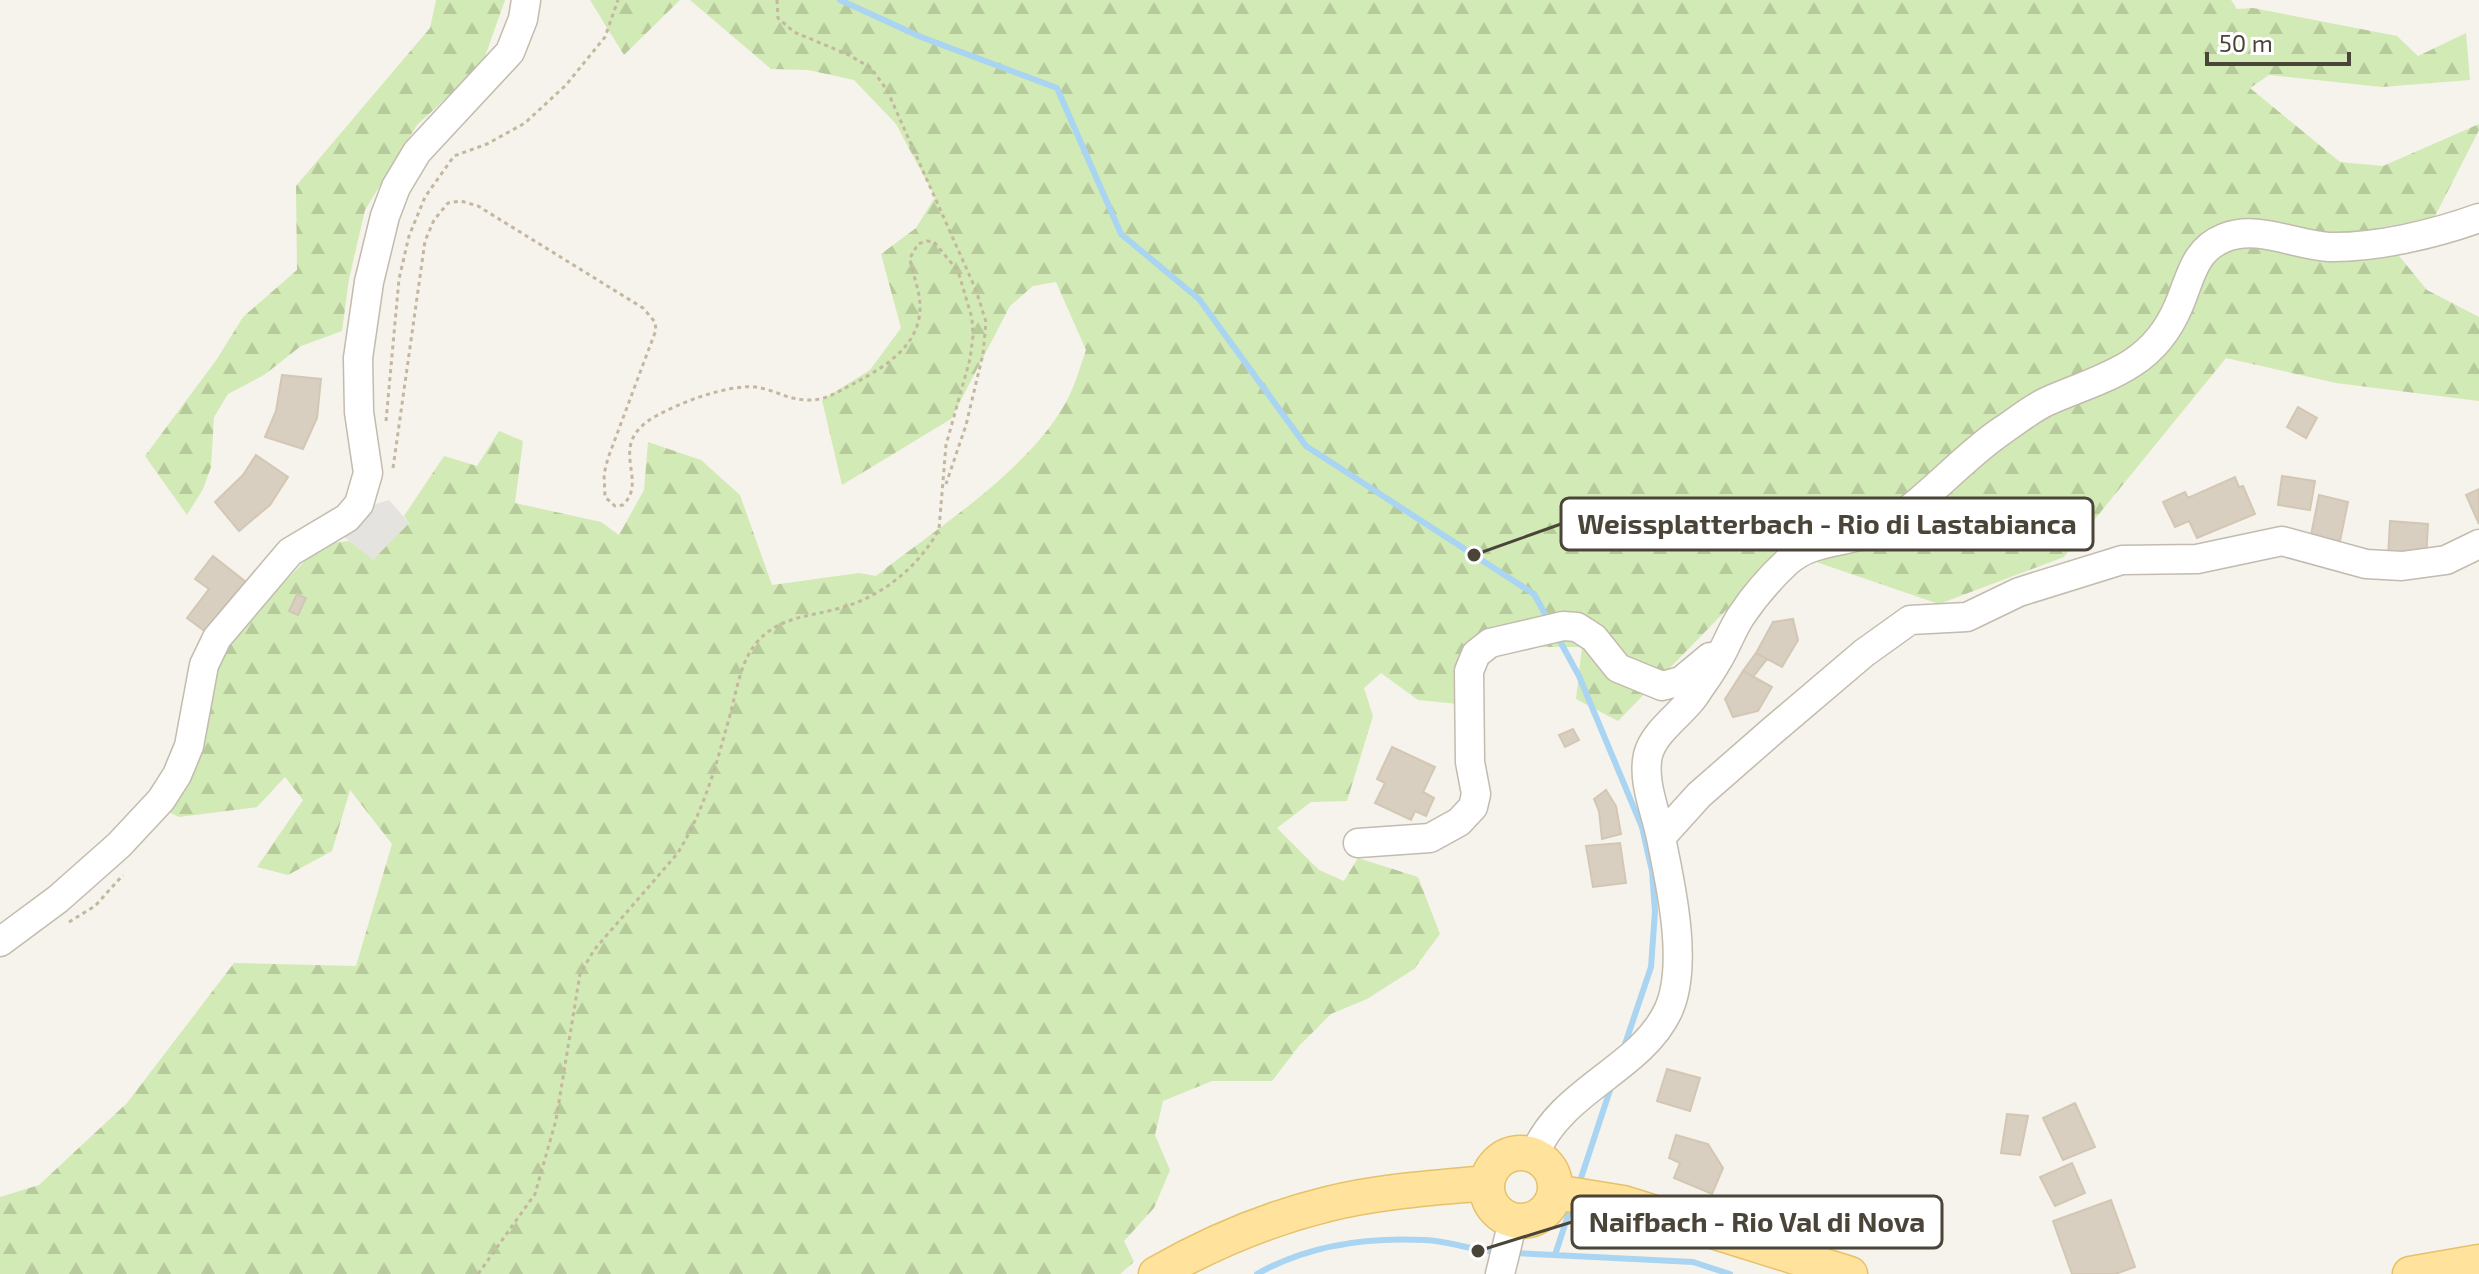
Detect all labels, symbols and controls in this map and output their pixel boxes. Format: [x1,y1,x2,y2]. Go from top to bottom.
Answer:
scale bar [2207,16,2349,66]
text: 50 m [2219,28,2273,57]
callout: Weissplatterbach - Rio di Lastabianca [1561,498,2093,550]
text: Weissplatterbach - Rio di Lastabianca [1577,506,2077,540]
callout: Naifbach - Rio Val di Nova [1572,1196,1942,1248]
text: Naifbach - Rio Val di Nova [1589,1204,1925,1238]

